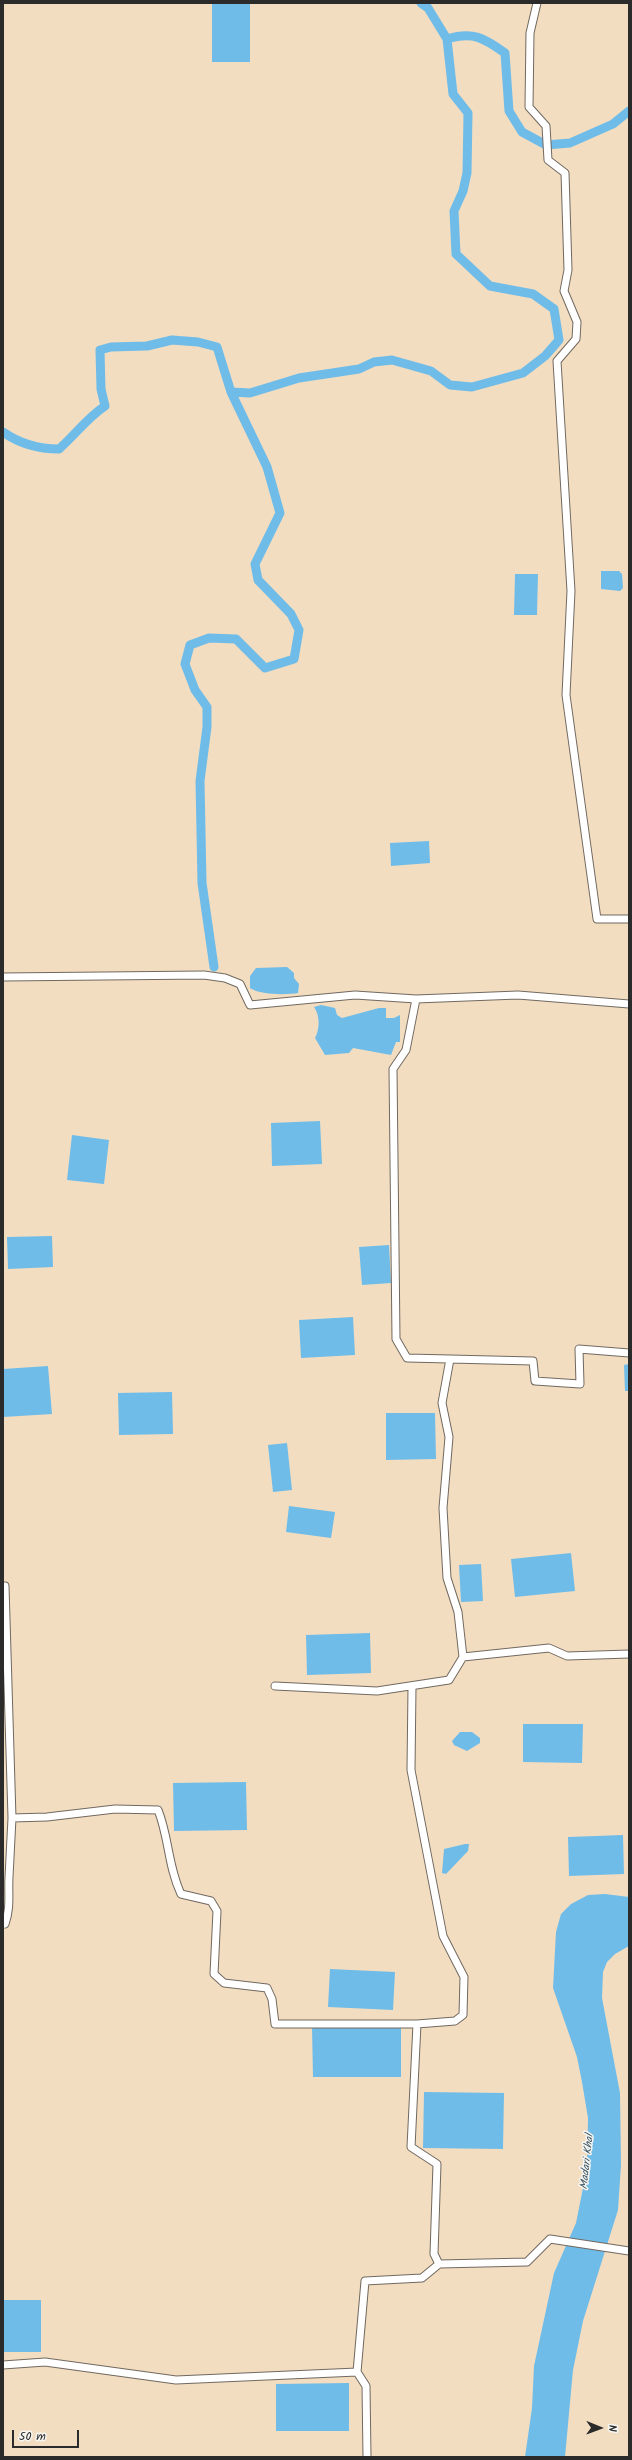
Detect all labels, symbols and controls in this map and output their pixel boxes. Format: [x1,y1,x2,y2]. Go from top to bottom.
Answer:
water label: Madari Khal [579,2134,597,2190]
north arrow [580,2408,620,2448]
scale bar [14,2422,81,2448]
text: N [603,2425,621,2432]
text: 50 m [19,2427,46,2446]

